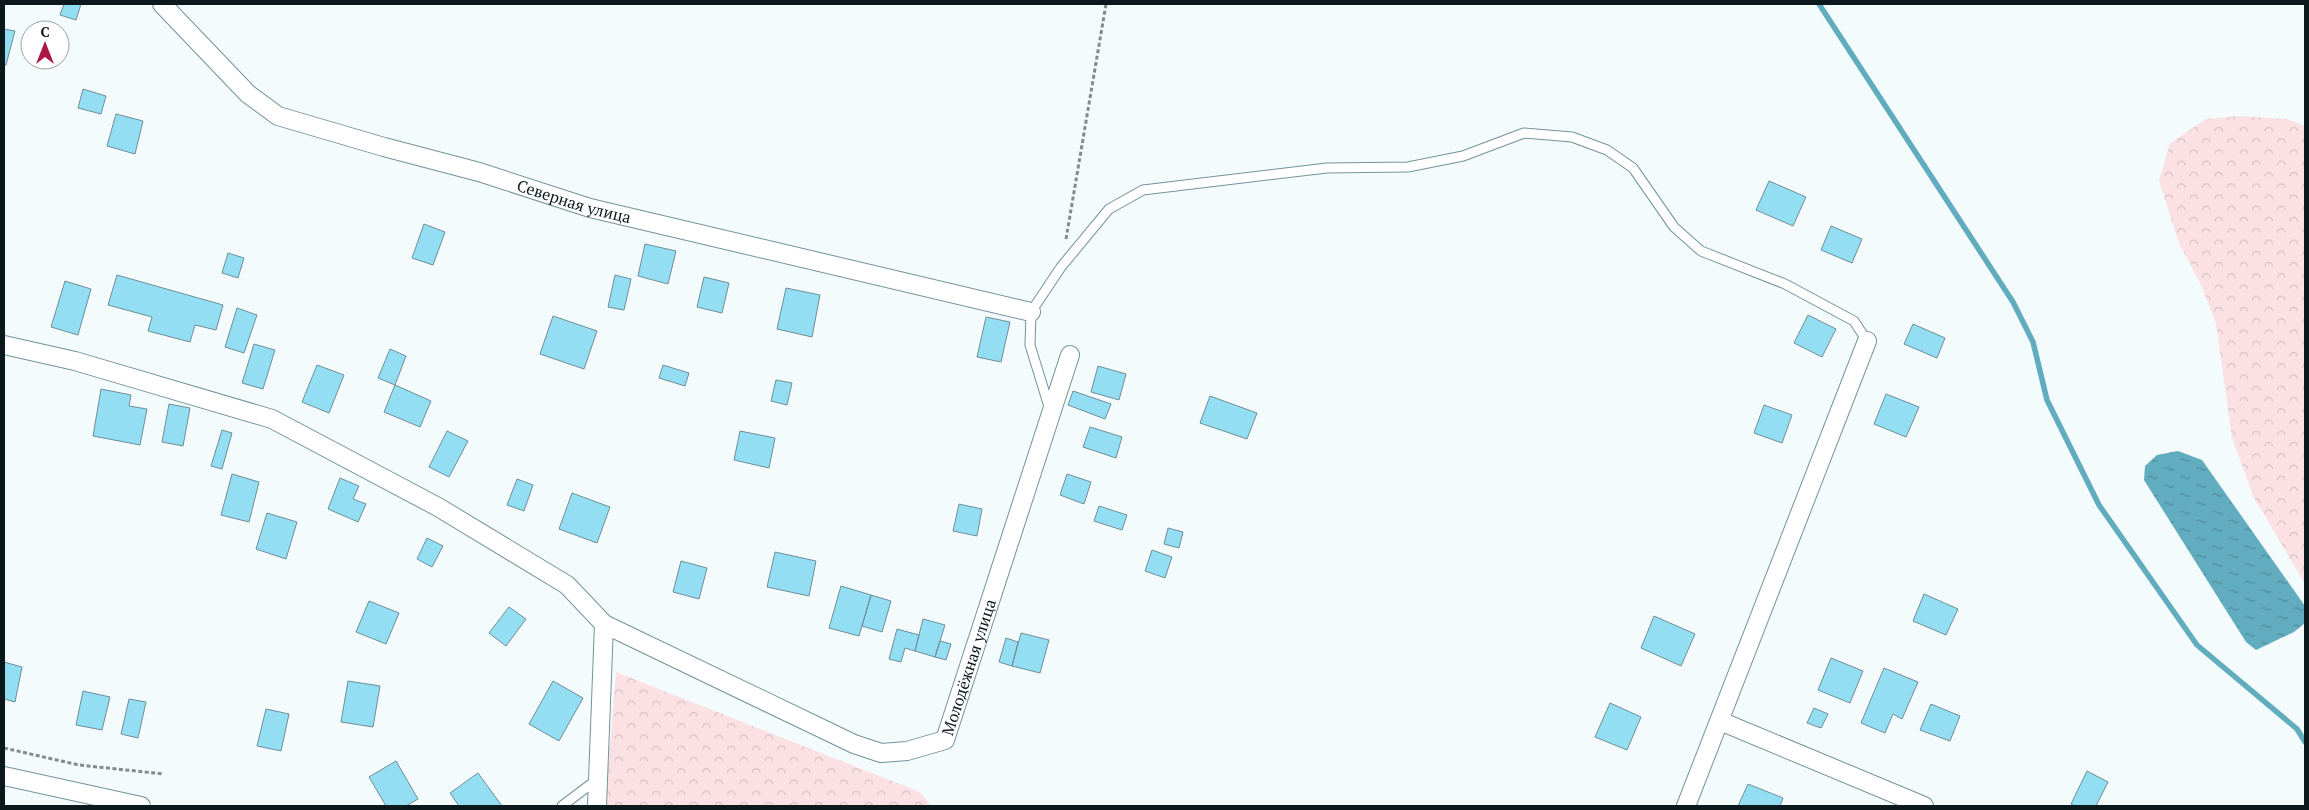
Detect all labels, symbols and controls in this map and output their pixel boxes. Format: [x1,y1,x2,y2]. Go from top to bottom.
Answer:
north arrow [20,20,70,70]
text: С [40,22,50,41]
street label: Северная улица [514,174,633,228]
street label: Молодёжная улица [936,596,1001,738]

